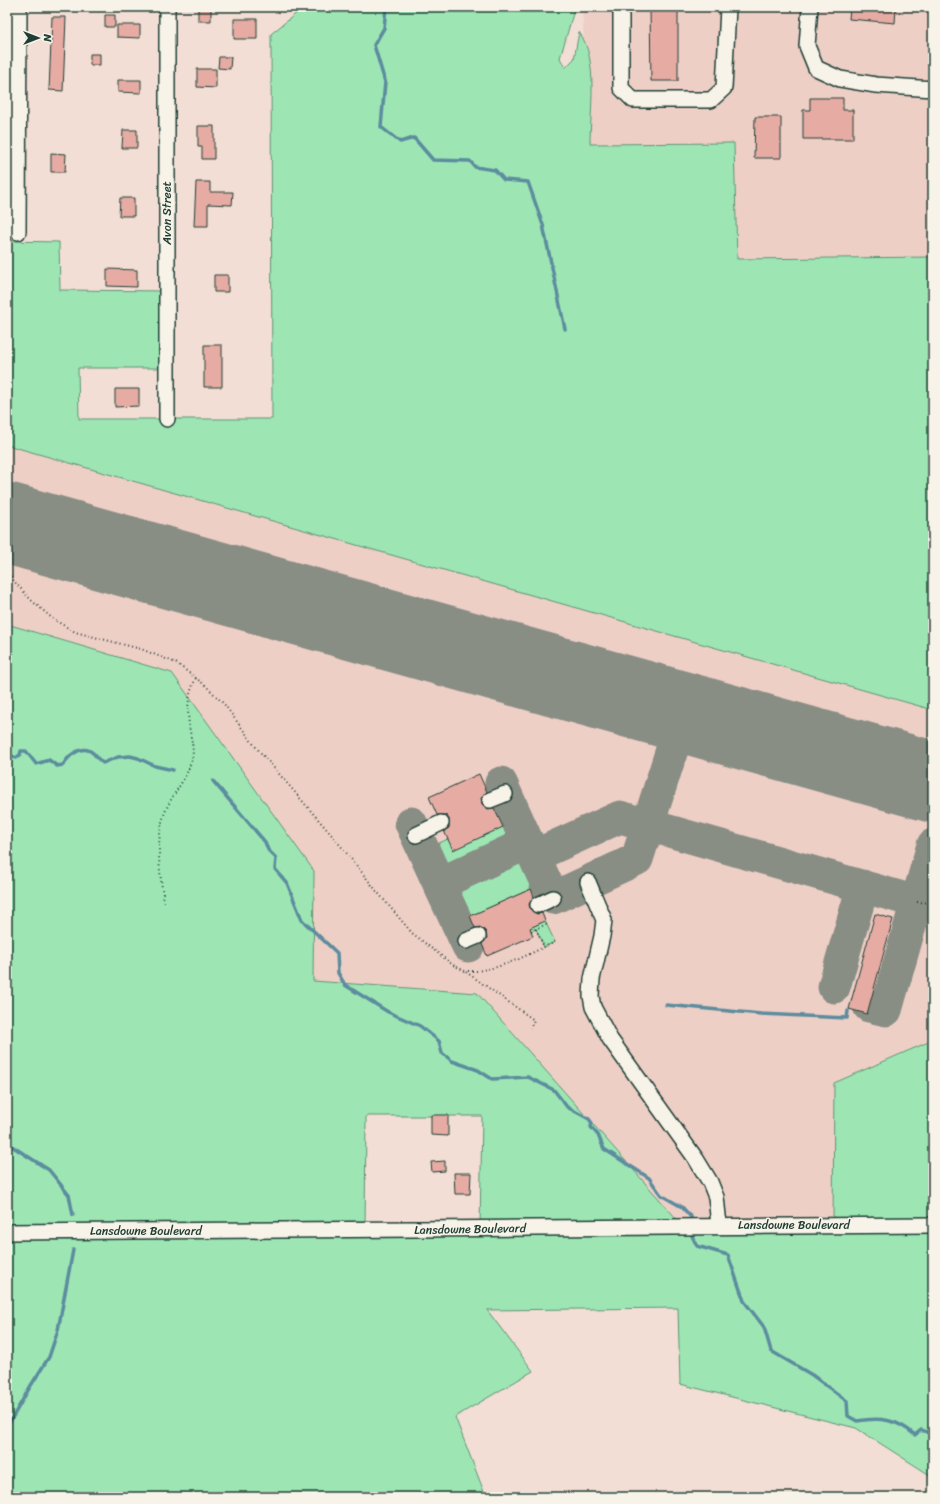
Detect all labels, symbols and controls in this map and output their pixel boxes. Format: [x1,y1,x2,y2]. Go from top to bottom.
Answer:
north arrow [18,18,58,58]
text: N [38,33,57,42]
street label: Avon Street [156,181,178,246]
street label: Lansdowne Boulevard [738,1214,851,1236]
street label: Lansdowne Boulevard [414,1217,527,1241]
street label: Lansdowne Boulevard [90,1220,203,1242]

